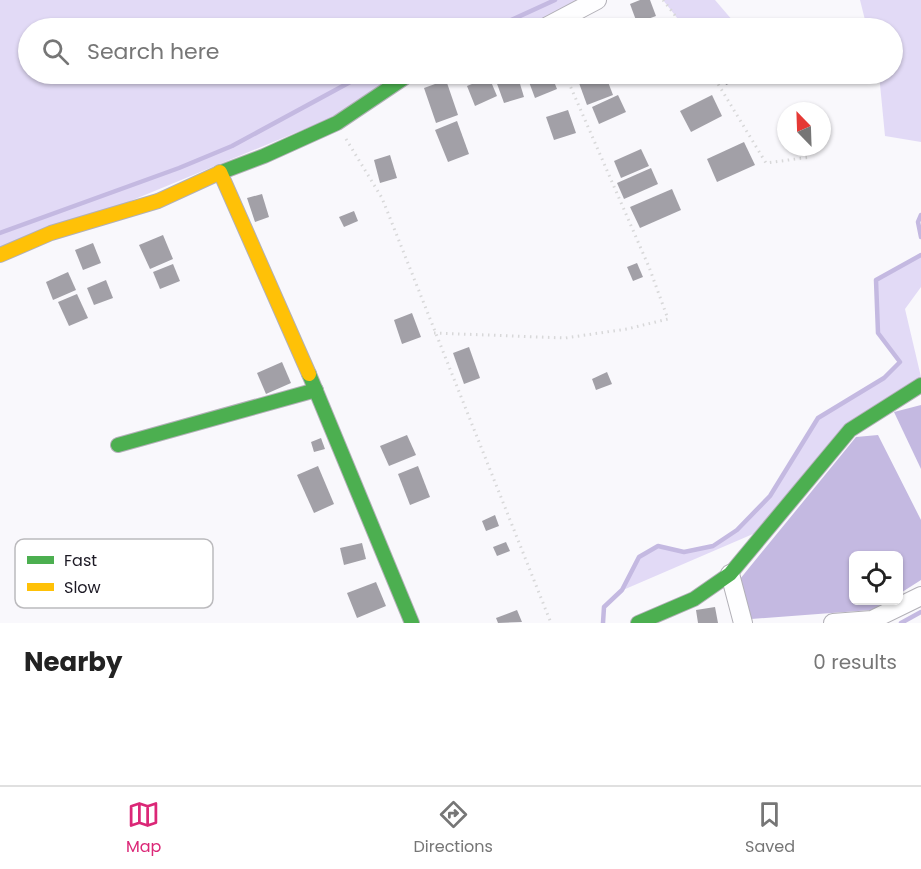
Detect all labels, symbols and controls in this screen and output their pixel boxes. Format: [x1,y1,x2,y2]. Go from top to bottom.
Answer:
search box [18,18,903,84]
icon: search [39,35,72,68]
text: Search here [87,36,220,67]
north arrow [777,102,831,156]
legend [15,539,213,608]
text: Fast [64,549,97,572]
map controls [849,551,903,605]
button: locate [849,551,903,605]
text: Slow [64,576,101,599]
text: Nearby [24,644,122,680]
text: 0 results [813,648,897,676]
tab: Map [126,798,161,859]
tab: Directions [414,798,493,859]
tab: Saved [745,798,795,859]

